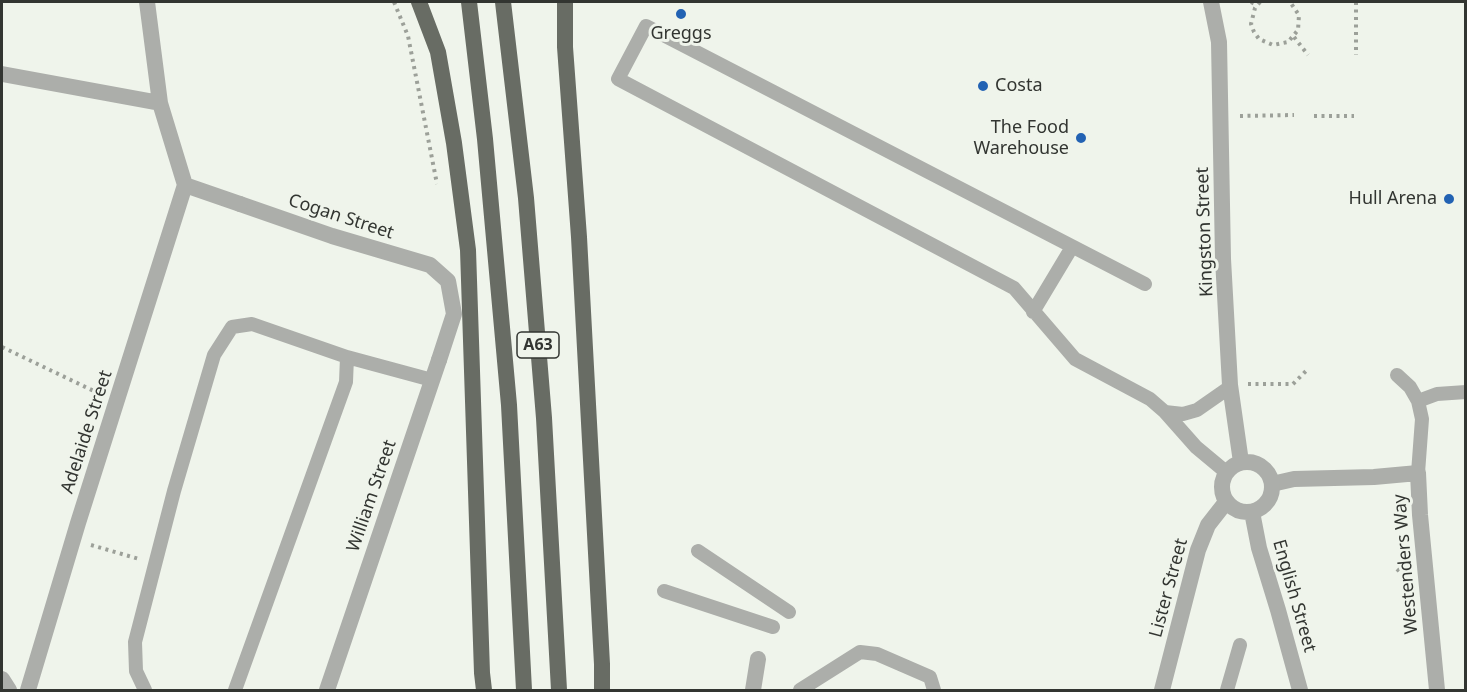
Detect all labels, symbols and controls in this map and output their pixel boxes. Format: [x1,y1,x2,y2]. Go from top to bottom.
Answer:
marker: Greggs [674,7,688,21]
place label: Greggs [650,23,712,45]
place label: Costa [995,75,1042,97]
marker: Costa [976,79,990,93]
place label: The Food Warehouse [973,117,1069,160]
marker: The Food Warehouse [1074,131,1088,145]
street label: Kingston Street [1192,167,1218,297]
place label: Hull Arena [1349,188,1437,210]
street label: Cogan Street [286,190,396,244]
marker: Hull Arena [1442,192,1456,206]
road number: A63 [517,332,559,358]
street label: Adelaide Street [57,368,117,496]
street label: William Street [343,437,401,555]
street label: Westenders Way [1389,493,1423,635]
street label: Lister Street [1145,536,1193,640]
street label: English Street [1268,537,1320,655]

